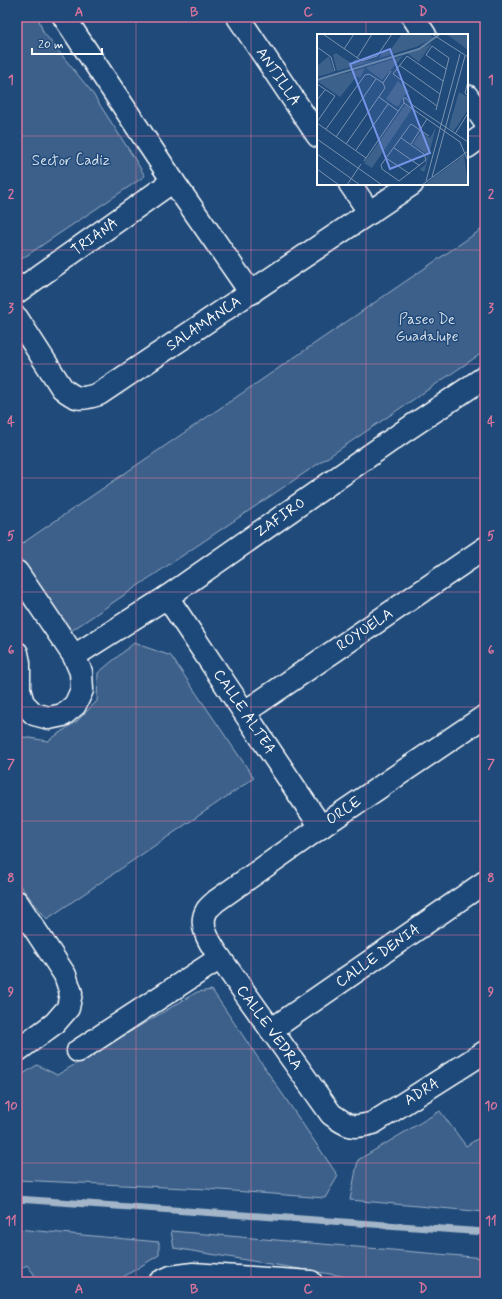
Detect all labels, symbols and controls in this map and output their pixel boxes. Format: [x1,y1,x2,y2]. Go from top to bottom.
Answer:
text: A [75,4,83,21]
text: B [190,4,199,21]
text: C [303,4,313,21]
text: D [419,4,428,21]
scale bar [32,30,102,56]
inset map [317,34,468,185]
text: 20 m [38,37,64,53]
street label: ANTILLA [251,44,305,110]
text: 1 [8,72,14,89]
text: 1 [488,72,494,89]
park label: Sector Cadiz [32,151,110,171]
text: 2 [8,186,15,203]
text: 2 [488,186,495,203]
street label: TRIANA [67,213,123,261]
street label: SALAMANCA [163,292,245,356]
text: 3 [8,300,14,317]
text: 3 [488,300,494,317]
park label: Paseo De Guadalupe [395,310,459,347]
text: 4 [7,414,15,431]
text: 4 [487,414,495,431]
street label: ZAFIRO [251,493,309,543]
text: 5 [7,528,15,545]
text: 5 [487,528,495,545]
street label: ROYUELA [333,604,397,656]
text: 6 [8,642,15,659]
text: 6 [488,642,495,659]
street label: CALLE ALTEA [208,666,280,758]
text: 7 [7,756,15,773]
text: 7 [487,756,495,773]
street label: ORCE [323,792,366,830]
text: 8 [7,870,15,887]
text: 8 [487,870,495,887]
street label: CALLE DENIA [332,920,424,992]
street label: CALLE VEDRA [231,982,307,1074]
text: 9 [8,984,15,1001]
text: 9 [488,984,495,1001]
street label: ADRA [401,1074,443,1110]
text: 10 [4,1098,18,1115]
text: 10 [484,1098,498,1115]
text: 11 [5,1213,17,1230]
text: 11 [485,1213,497,1230]
text: A [75,1281,83,1298]
text: B [190,1281,199,1298]
text: C [303,1281,313,1298]
text: D [419,1281,428,1298]

